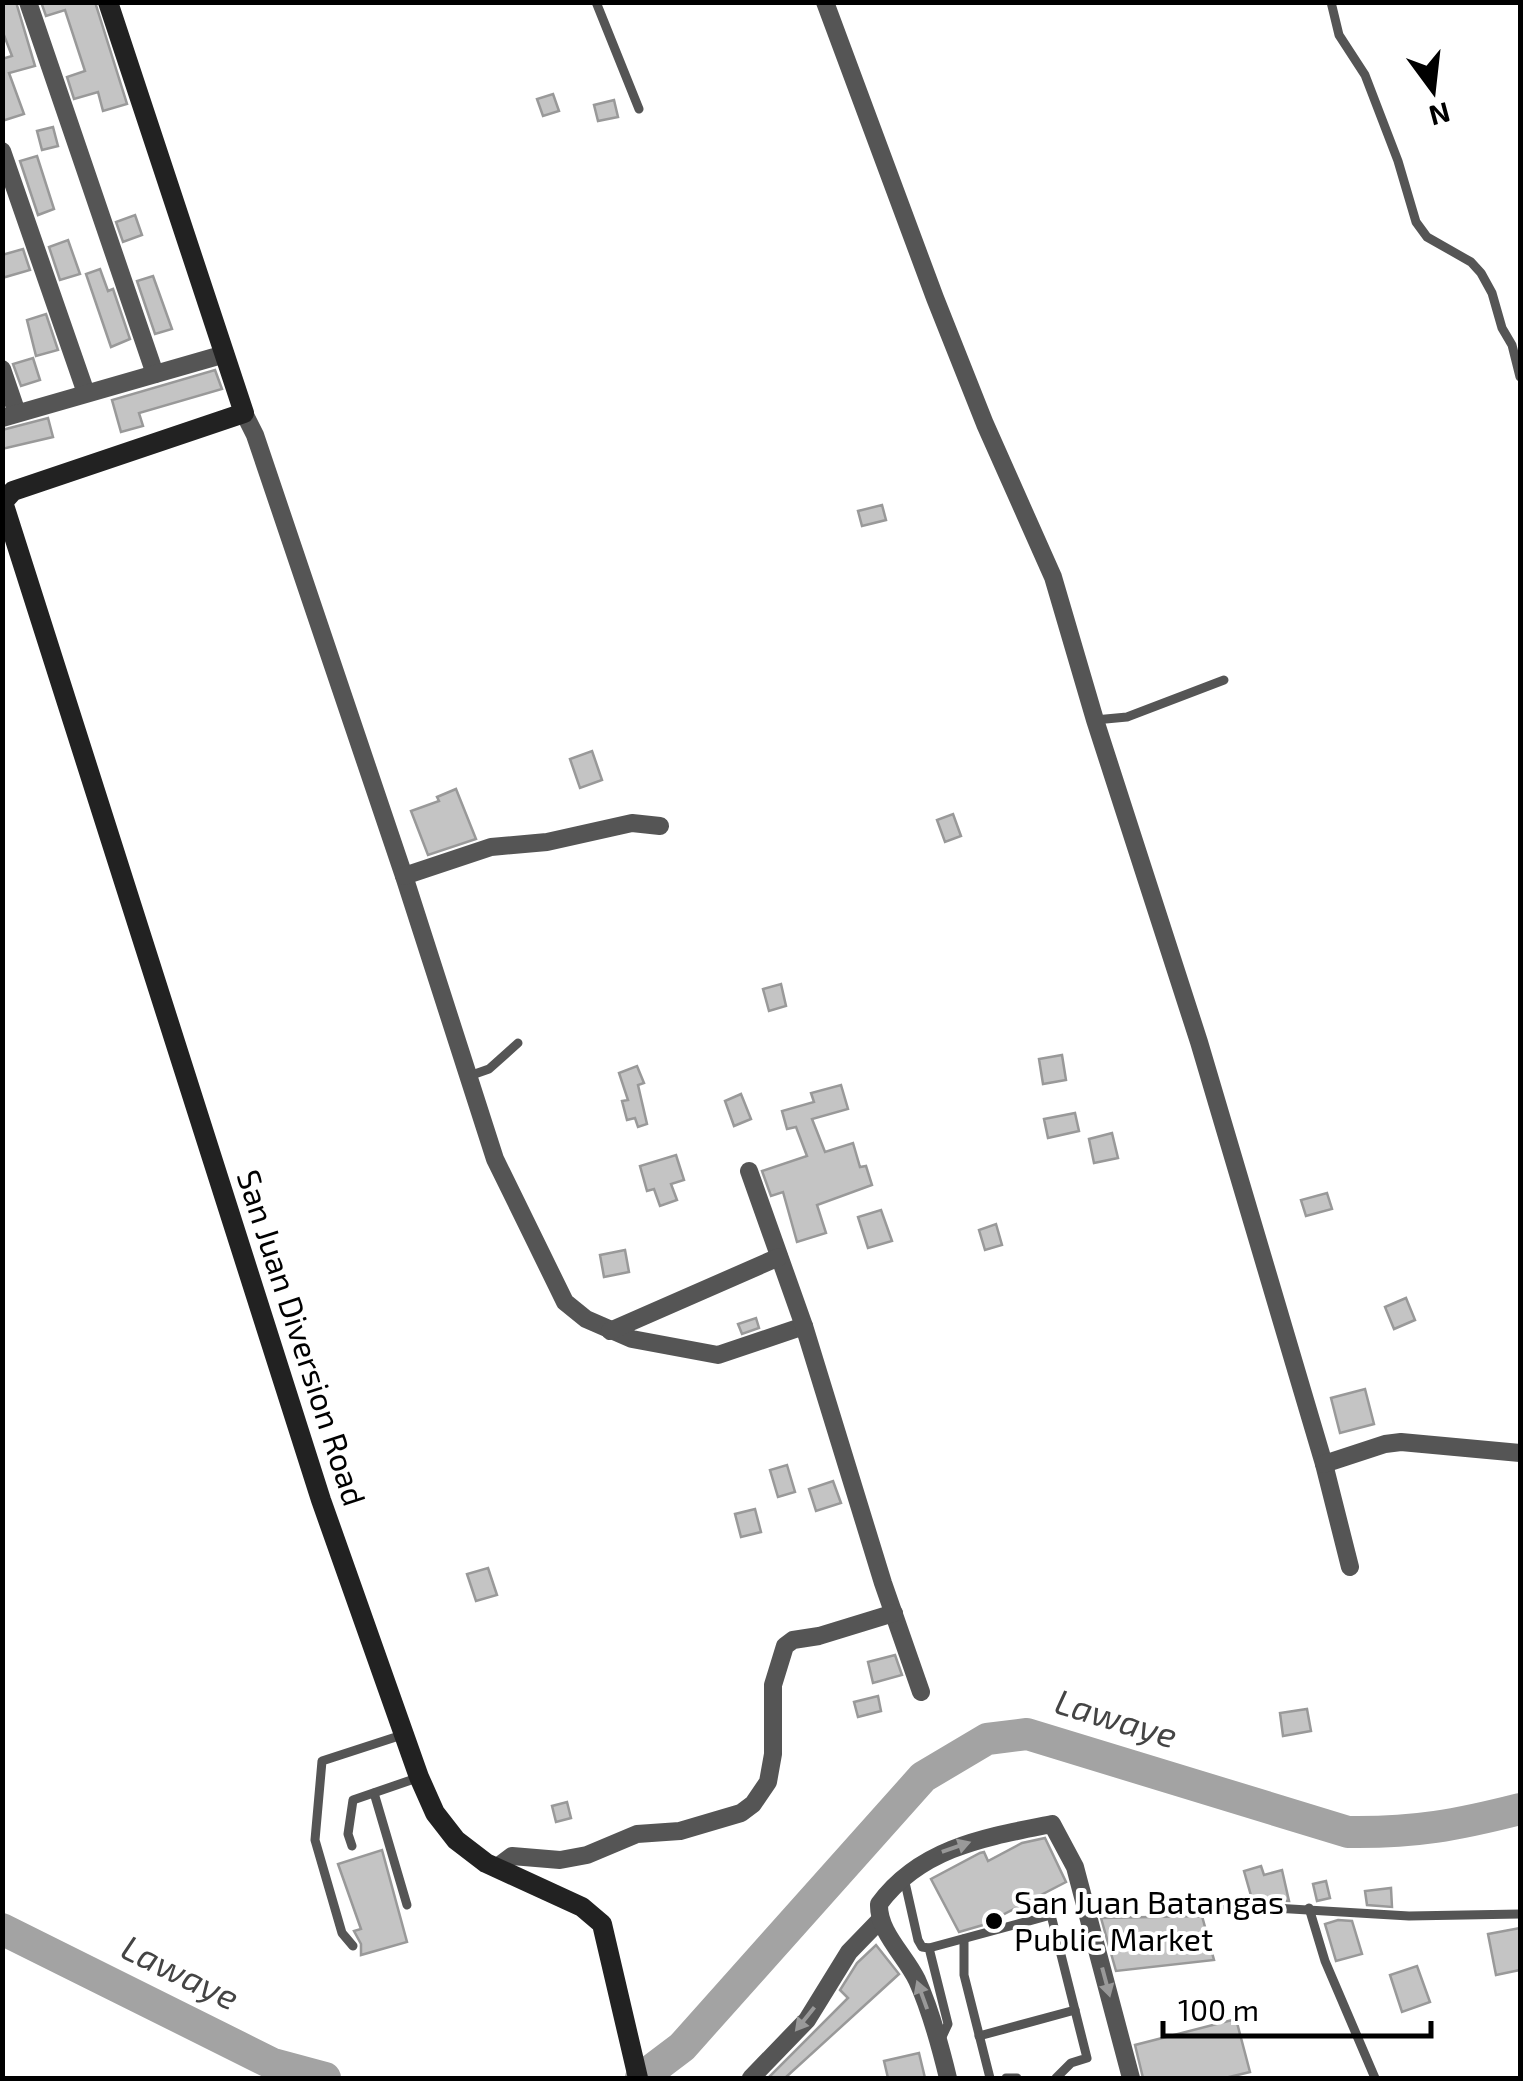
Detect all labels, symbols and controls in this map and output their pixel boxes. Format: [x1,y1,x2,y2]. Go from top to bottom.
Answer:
north arrow [1383,40,1483,140]
text: N [1426,96,1454,134]
street label: San Juan Diversion Road [231,1165,375,1510]
water label: Lawaye [1050,1679,1183,1756]
one-way arrow [942,1839,972,1854]
place label: San Juan Batangas Public Market [1014,1882,1284,1957]
marker: San Juan Batangas Public Market [983,1910,1005,1932]
water label: Lawaye [115,1925,246,2018]
one-way arrow [1098,1967,1114,1998]
scale bar [1163,1976,1430,2038]
one-way arrow [914,1980,929,2010]
text: 100 m [1178,1991,1259,2027]
one-way arrow [795,2006,816,2032]

